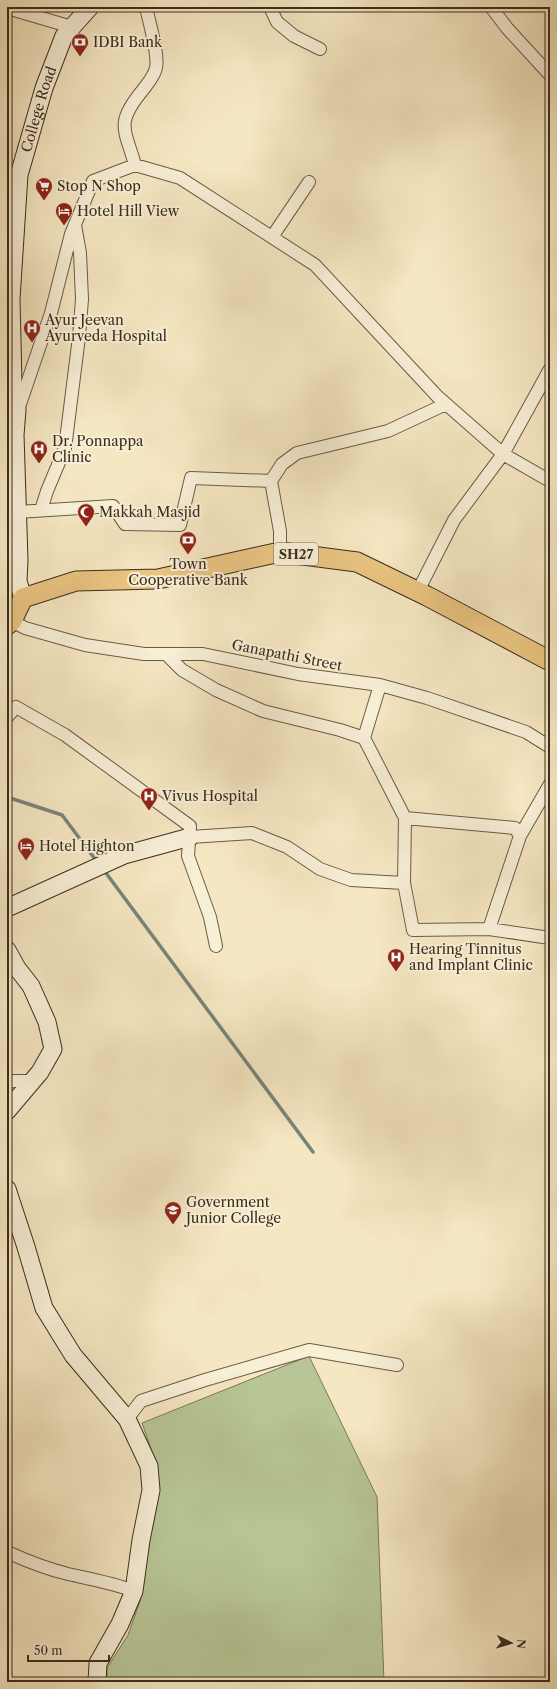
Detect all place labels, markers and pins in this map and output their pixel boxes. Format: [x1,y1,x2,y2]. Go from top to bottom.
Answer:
bank icon: IDBI Bank [70,32,90,57]
place label: IDBI Bank [93,33,163,51]
supermarket icon: Stop N Shop [34,176,54,201]
place label: Stop N Shop [57,177,141,195]
hotel icon: Hotel Hill View [54,201,74,226]
place label: Hotel Hill View [77,202,180,220]
place label: Ayur Jeevan Ayurveda Hospital [44,311,167,345]
hospital icon: Ayur Jeevan Ayurveda Hospital [22,318,42,343]
place label: Dr. Ponnappa Clinic [52,432,144,466]
hospital icon: Dr. Ponnappa Clinic [29,439,49,464]
mosque icon: Makkah Masjid [76,502,96,527]
place label: Makkah Masjid [99,503,201,521]
bank icon: Town Cooperative Bank [178,530,198,555]
place label: Town Cooperative Bank [128,555,249,589]
hospital icon: Vivus Hospital [139,786,159,811]
place label: Vivus Hospital [161,787,258,805]
hotel icon: Hotel Highton [16,836,36,861]
place label: Hotel Highton [39,837,135,855]
place label: Hearing Tinnitus and Implant Clinic [409,940,533,974]
hospital icon: Hearing Tinnitus and Implant Clinic [386,947,406,972]
place label: Government Junior College [184,1193,281,1227]
school or university icon: Government Junior College [163,1200,183,1225]

